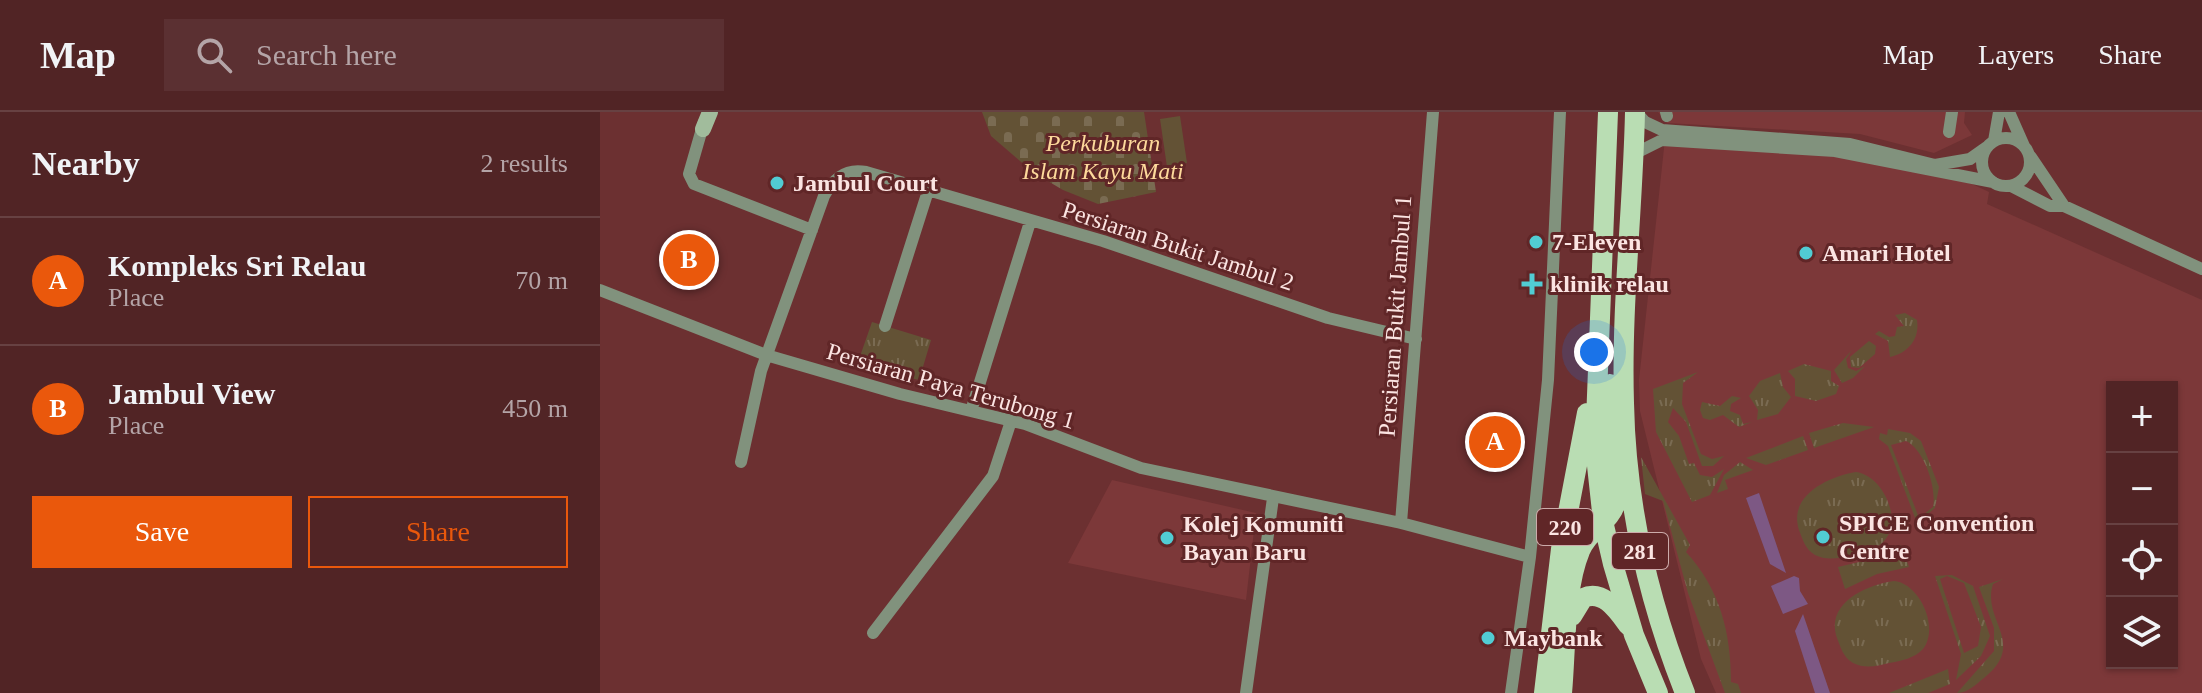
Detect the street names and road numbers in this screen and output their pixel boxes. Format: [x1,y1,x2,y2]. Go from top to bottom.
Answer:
street label: Persiaran Bukit Jambul 1 [1374,194,1416,438]
street label: Persiaran Bukit Jambul 2 [1059,196,1297,296]
street label: Persiaran Paya Terubong 1 [824,338,1078,434]
road number: 220 [1537,509,1593,545]
road number: 281 [1612,533,1668,569]

